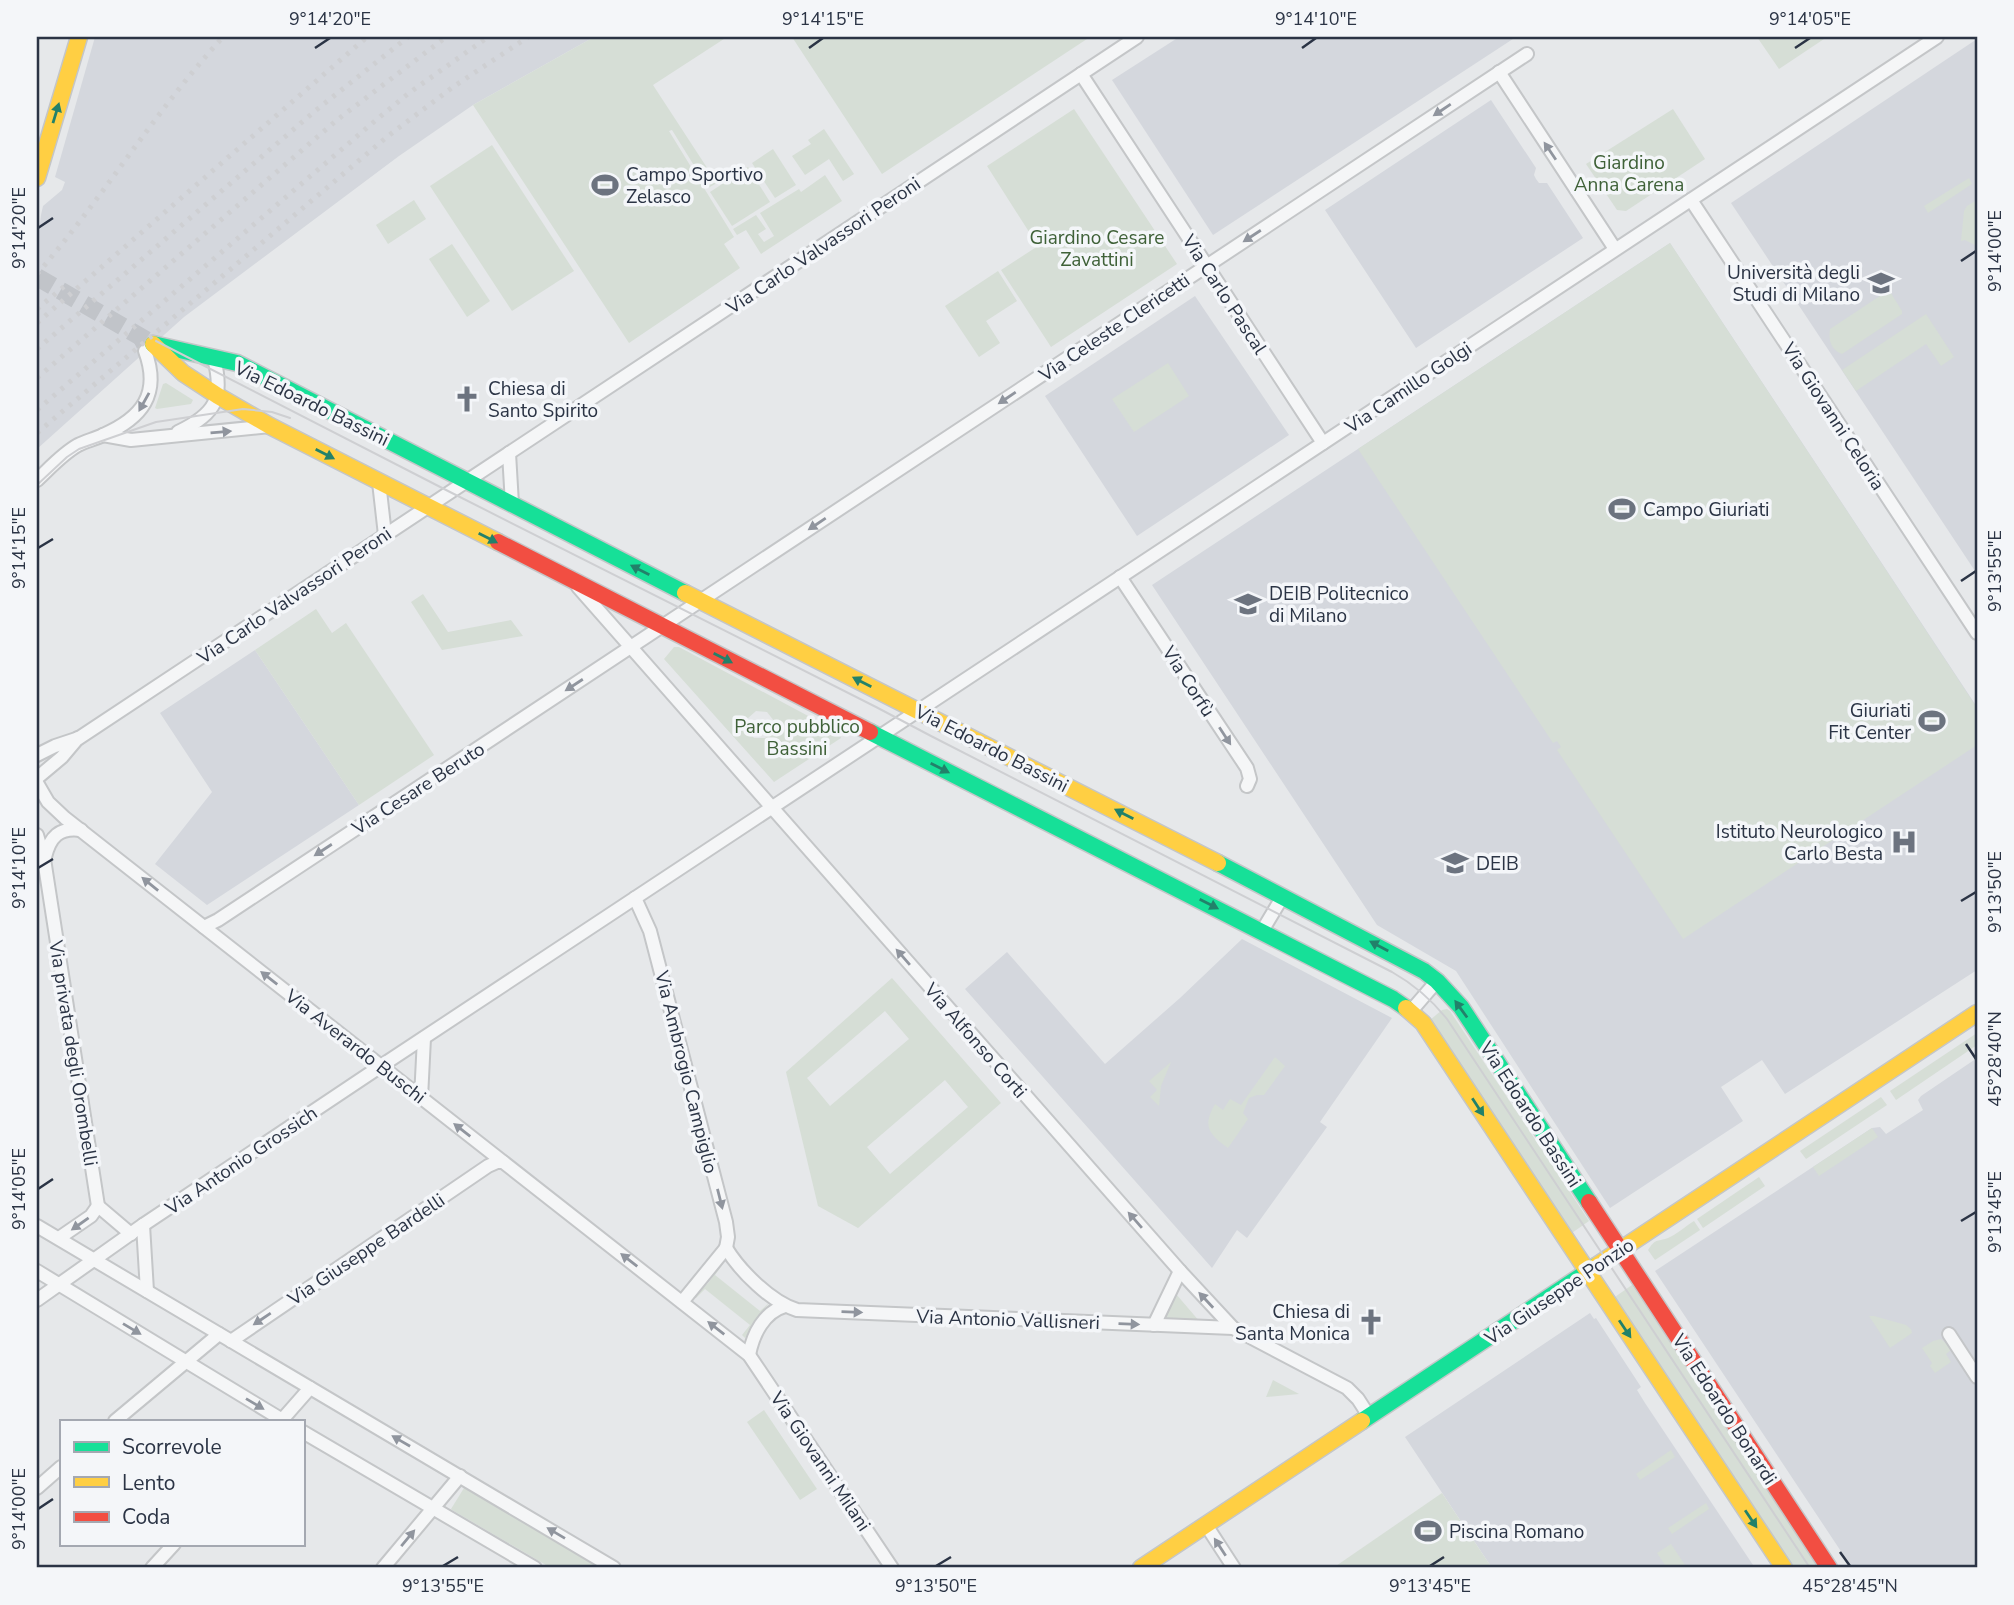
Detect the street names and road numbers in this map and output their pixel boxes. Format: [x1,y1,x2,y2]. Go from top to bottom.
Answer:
street label: Via Carlo Valvassori Peroni [721,171,926,321]
street label: Via Carlo Pascal [1175,229,1273,360]
street label: Via Celeste Clericetti [1033,268,1195,389]
street label: Via Camillo Golgi [1339,336,1477,440]
street label: Via Giovanni Celoria [1775,337,1891,495]
street label: Via Edoardo Bassini [229,355,393,453]
street label: Via Carlo Valvassori Peroni [192,521,397,671]
street label: Via Corfù [1155,640,1221,722]
street label: Via Edoardo Bassini [909,698,1073,799]
street label: Via Cesare Beruto [346,736,490,842]
street label: Via privata degli Orombelli [42,937,104,1168]
street label: Via Ambrogio Campiglio [648,967,724,1176]
street label: Via Alfonso Corti [917,977,1033,1104]
street label: Via Averardo Buschi [279,983,431,1110]
street label: Via Edoardo Bassini [1473,1036,1587,1193]
street label: Via Antonio Grossich [160,1100,323,1222]
street label: Via Giuseppe Bardelli [282,1188,450,1313]
street label: Via Giuseppe Ponzio [1479,1232,1639,1352]
street label: Via Antonio Vallisneri [915,1304,1100,1336]
street label: Via Edoardo Bonardi [1665,1328,1783,1490]
street label: Via Giovanni Milani [763,1386,877,1536]

